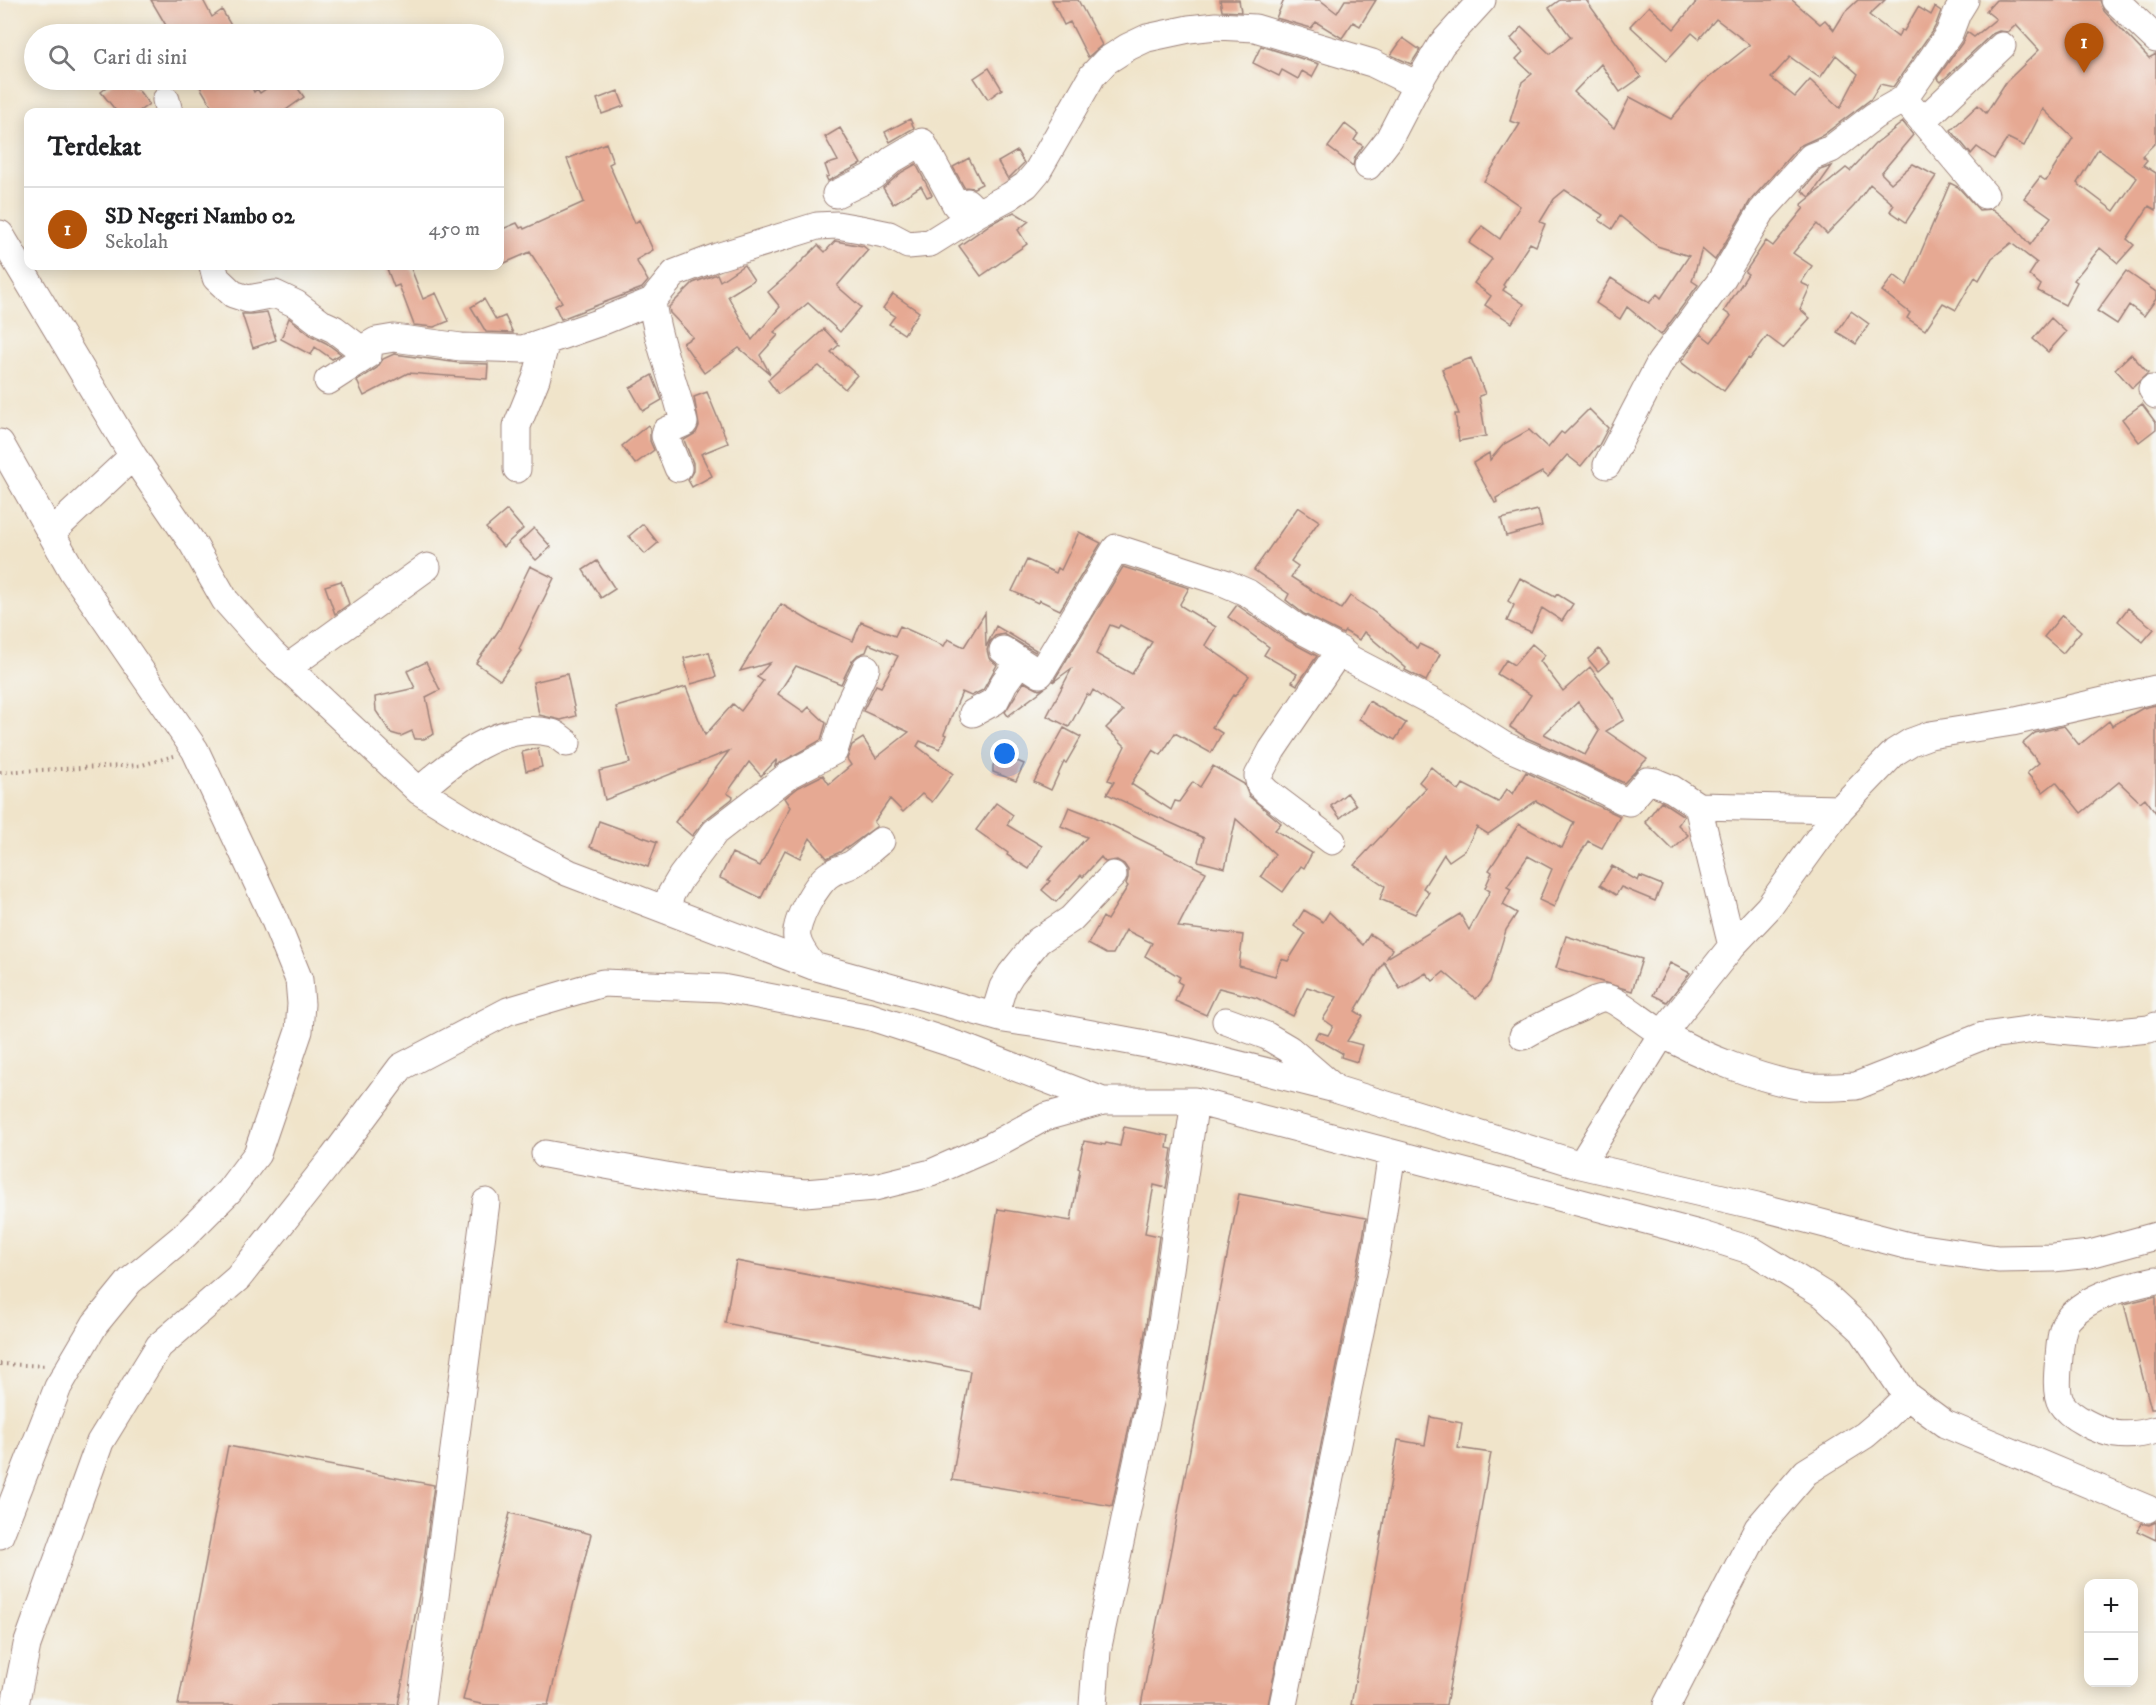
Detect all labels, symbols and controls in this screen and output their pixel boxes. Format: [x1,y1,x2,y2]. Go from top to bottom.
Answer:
pin: 1 [2064,23,2104,73]
search box [24,24,504,90]
icon: search [45,41,78,74]
text: Cari di sini [93,44,187,71]
text: Terdekat [48,131,141,164]
text: SD Negeri Nambo 02 [105,203,294,230]
text: 1 [64,217,71,242]
text: 450 m [429,217,480,242]
text: Sekolah [105,230,168,255]
your location [990,739,1019,768]
map controls [2084,1579,2138,1687]
button: + [2084,1579,2138,1633]
button: − [2084,1633,2138,1687]

